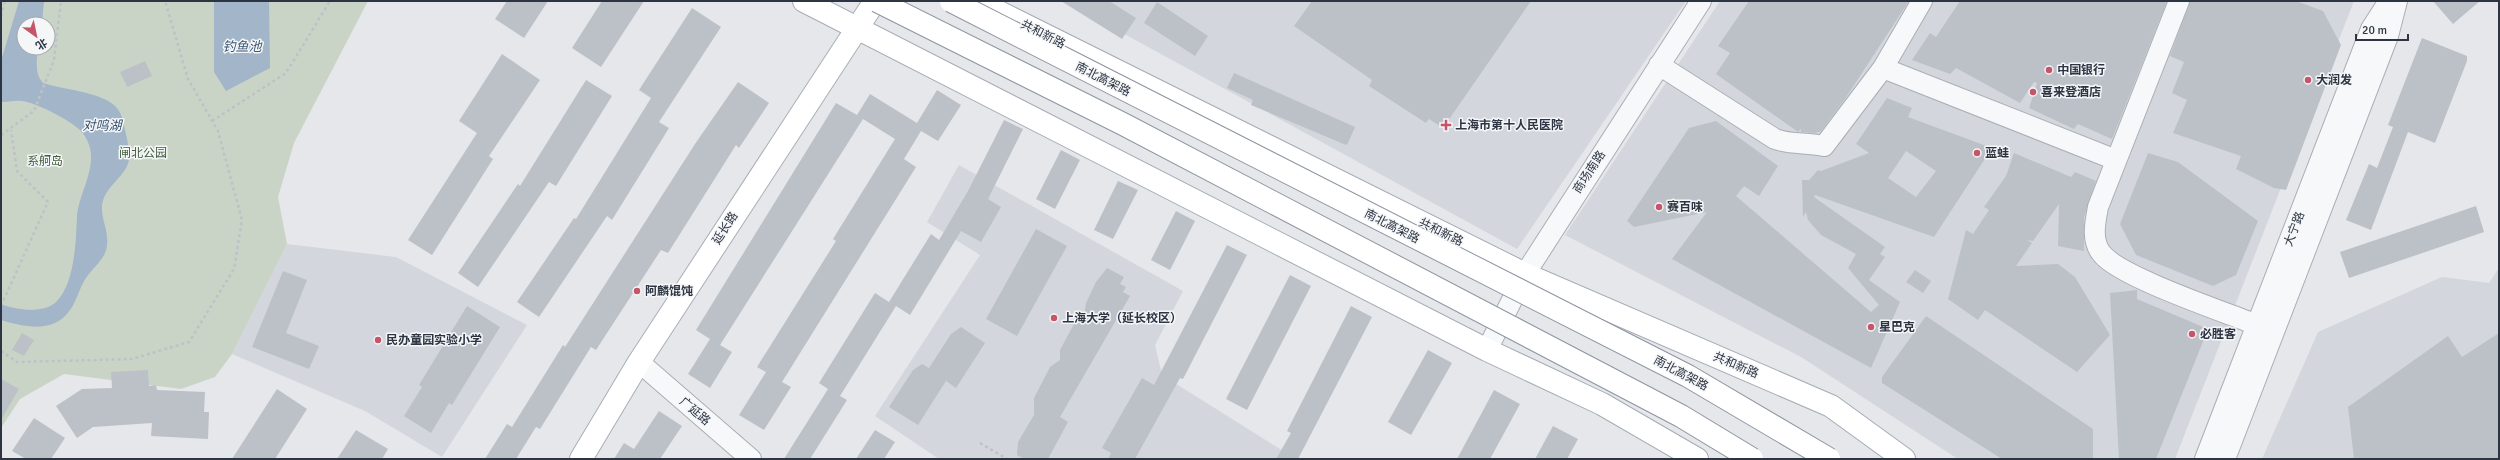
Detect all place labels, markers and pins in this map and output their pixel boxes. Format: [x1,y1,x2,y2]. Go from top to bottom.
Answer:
place label: 中国银行 [2057,63,2105,78]
marker: 中国银行 [2044,65,2054,75]
place label: 大润发 [2316,73,2352,88]
marker: 大润发 [2303,75,2313,85]
place label: 喜来登酒店 [2041,85,2101,100]
marker: 喜来登酒店 [2028,87,2038,97]
place label: 上海市第十人民医院 [1455,118,1563,133]
marker: 上海市第十人民医院 [1440,119,1452,131]
place label: 蓝蛙 [1985,146,2009,161]
marker: 蓝蛙 [1972,148,1982,158]
place label: 赛百味 [1667,200,1703,215]
marker: 赛百味 [1654,202,1664,212]
place label: 阿麟馄饨 [645,284,693,299]
marker: 阿麟馄饨 [632,286,642,296]
place label: 上海大学（延长校区） [1062,311,1182,326]
marker: 上海大学（延长校区） [1049,313,1059,323]
place label: 星巴克 [1879,320,1915,335]
marker: 星巴克 [1866,322,1876,332]
place label: 必胜客 [2200,327,2236,342]
marker: 必胜客 [2187,329,2197,339]
place label: 民办童园实验小学 [386,333,482,348]
marker: 民办童园实验小学 [373,335,383,345]

